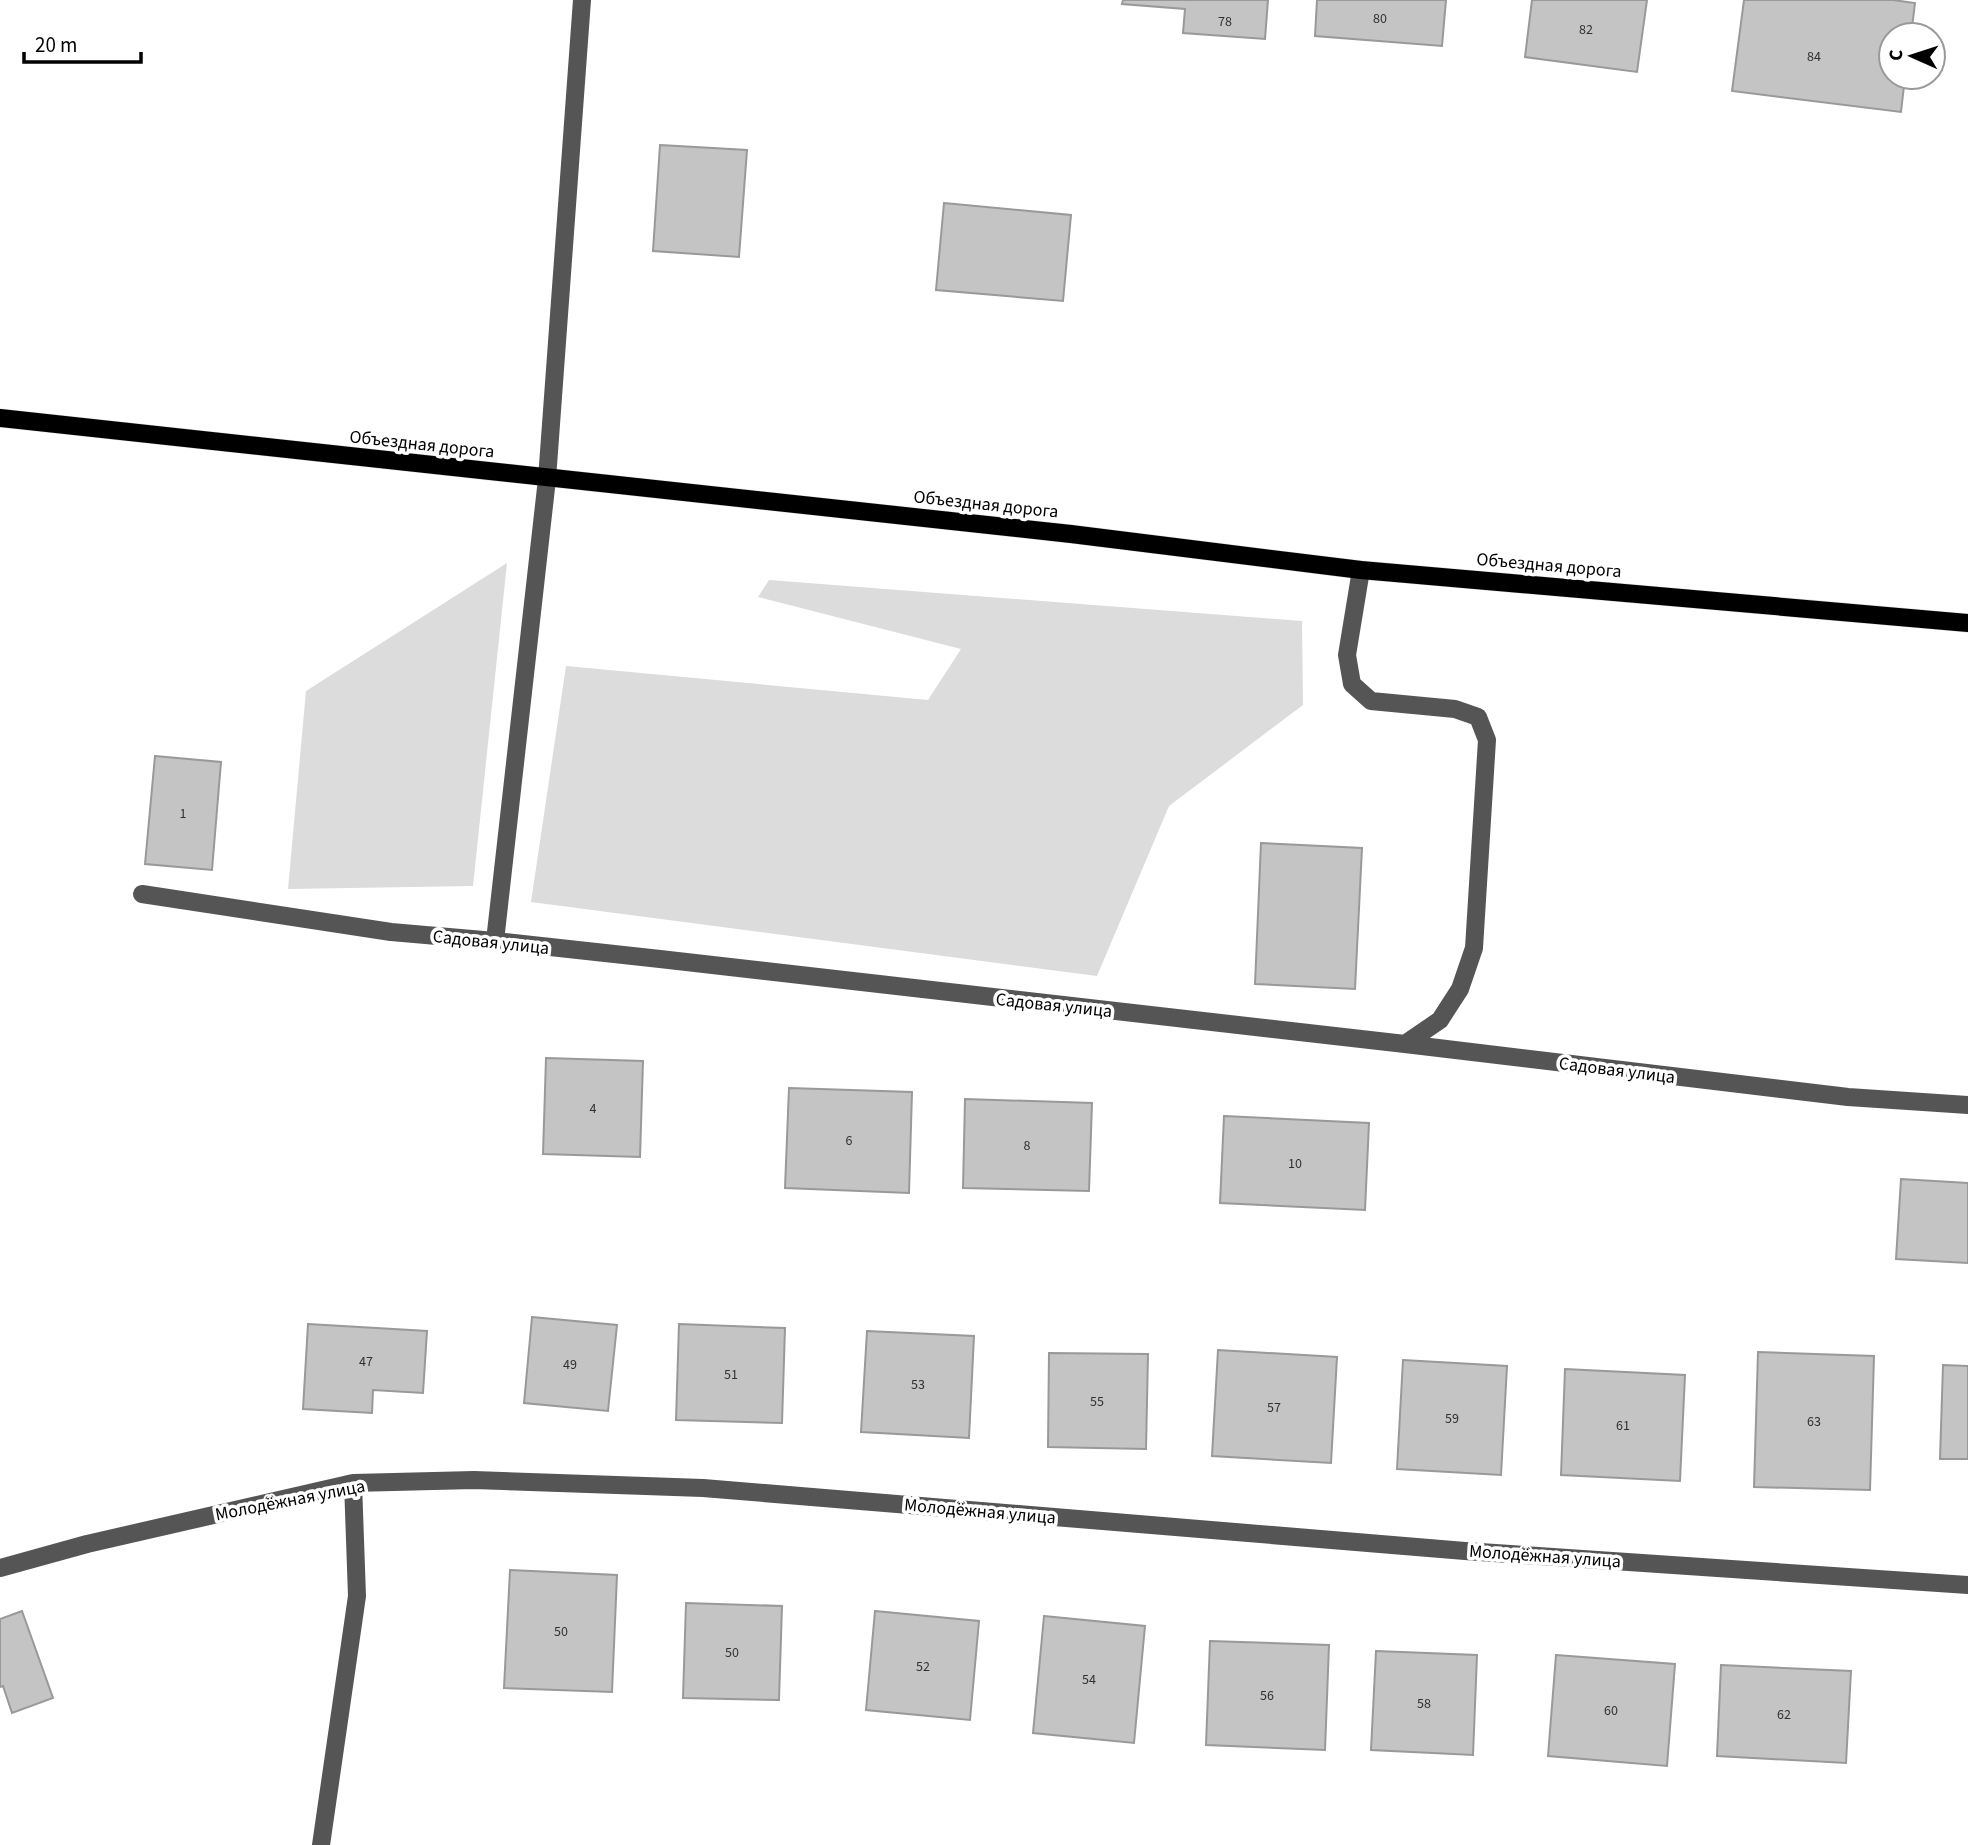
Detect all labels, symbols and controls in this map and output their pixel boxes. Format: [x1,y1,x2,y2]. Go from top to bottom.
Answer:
house number: 80 [1373,9,1387,29]
house number: 78 [1218,12,1232,32]
house number: 82 [1579,20,1593,40]
scale bar [24,21,142,65]
north arrow [1877,21,1947,91]
text: 20 m [35,30,77,60]
house number: 84 [1807,47,1821,67]
text: С [1883,49,1910,61]
street label: Объездная дорога [348,424,496,465]
street label: Объездная дорога [912,484,1060,525]
street label: Объездная дорога [1475,547,1623,584]
house number: 1 [180,804,187,824]
street label: Садовая улица [431,924,550,961]
street label: Садовая улица [994,987,1113,1024]
street label: Садовая улица [1557,1051,1677,1090]
house number: 4 [590,1099,597,1119]
house number: 6 [846,1131,853,1151]
house number: 8 [1024,1136,1031,1156]
house number: 10 [1288,1154,1302,1174]
house number: 47 [359,1352,373,1372]
house number: 49 [563,1355,577,1375]
house number: 51 [724,1365,738,1385]
house number: 53 [911,1375,925,1395]
house number: 55 [1090,1392,1104,1412]
house number: 57 [1267,1398,1281,1418]
house number: 59 [1445,1409,1459,1429]
house number: 63 [1807,1412,1821,1432]
house number: 61 [1616,1416,1630,1436]
street label: Молодёжная улица [213,1474,367,1527]
street label: Молодёжная улица [903,1492,1057,1531]
street label: Молодёжная улица [1468,1539,1622,1574]
house number: 50 [554,1622,568,1642]
house number: 50 [725,1643,739,1663]
house number: 52 [916,1657,930,1677]
house number: 54 [1082,1670,1096,1690]
house number: 56 [1260,1686,1274,1706]
house number: 58 [1417,1694,1431,1714]
house number: 60 [1604,1701,1618,1721]
house number: 62 [1777,1705,1791,1725]

